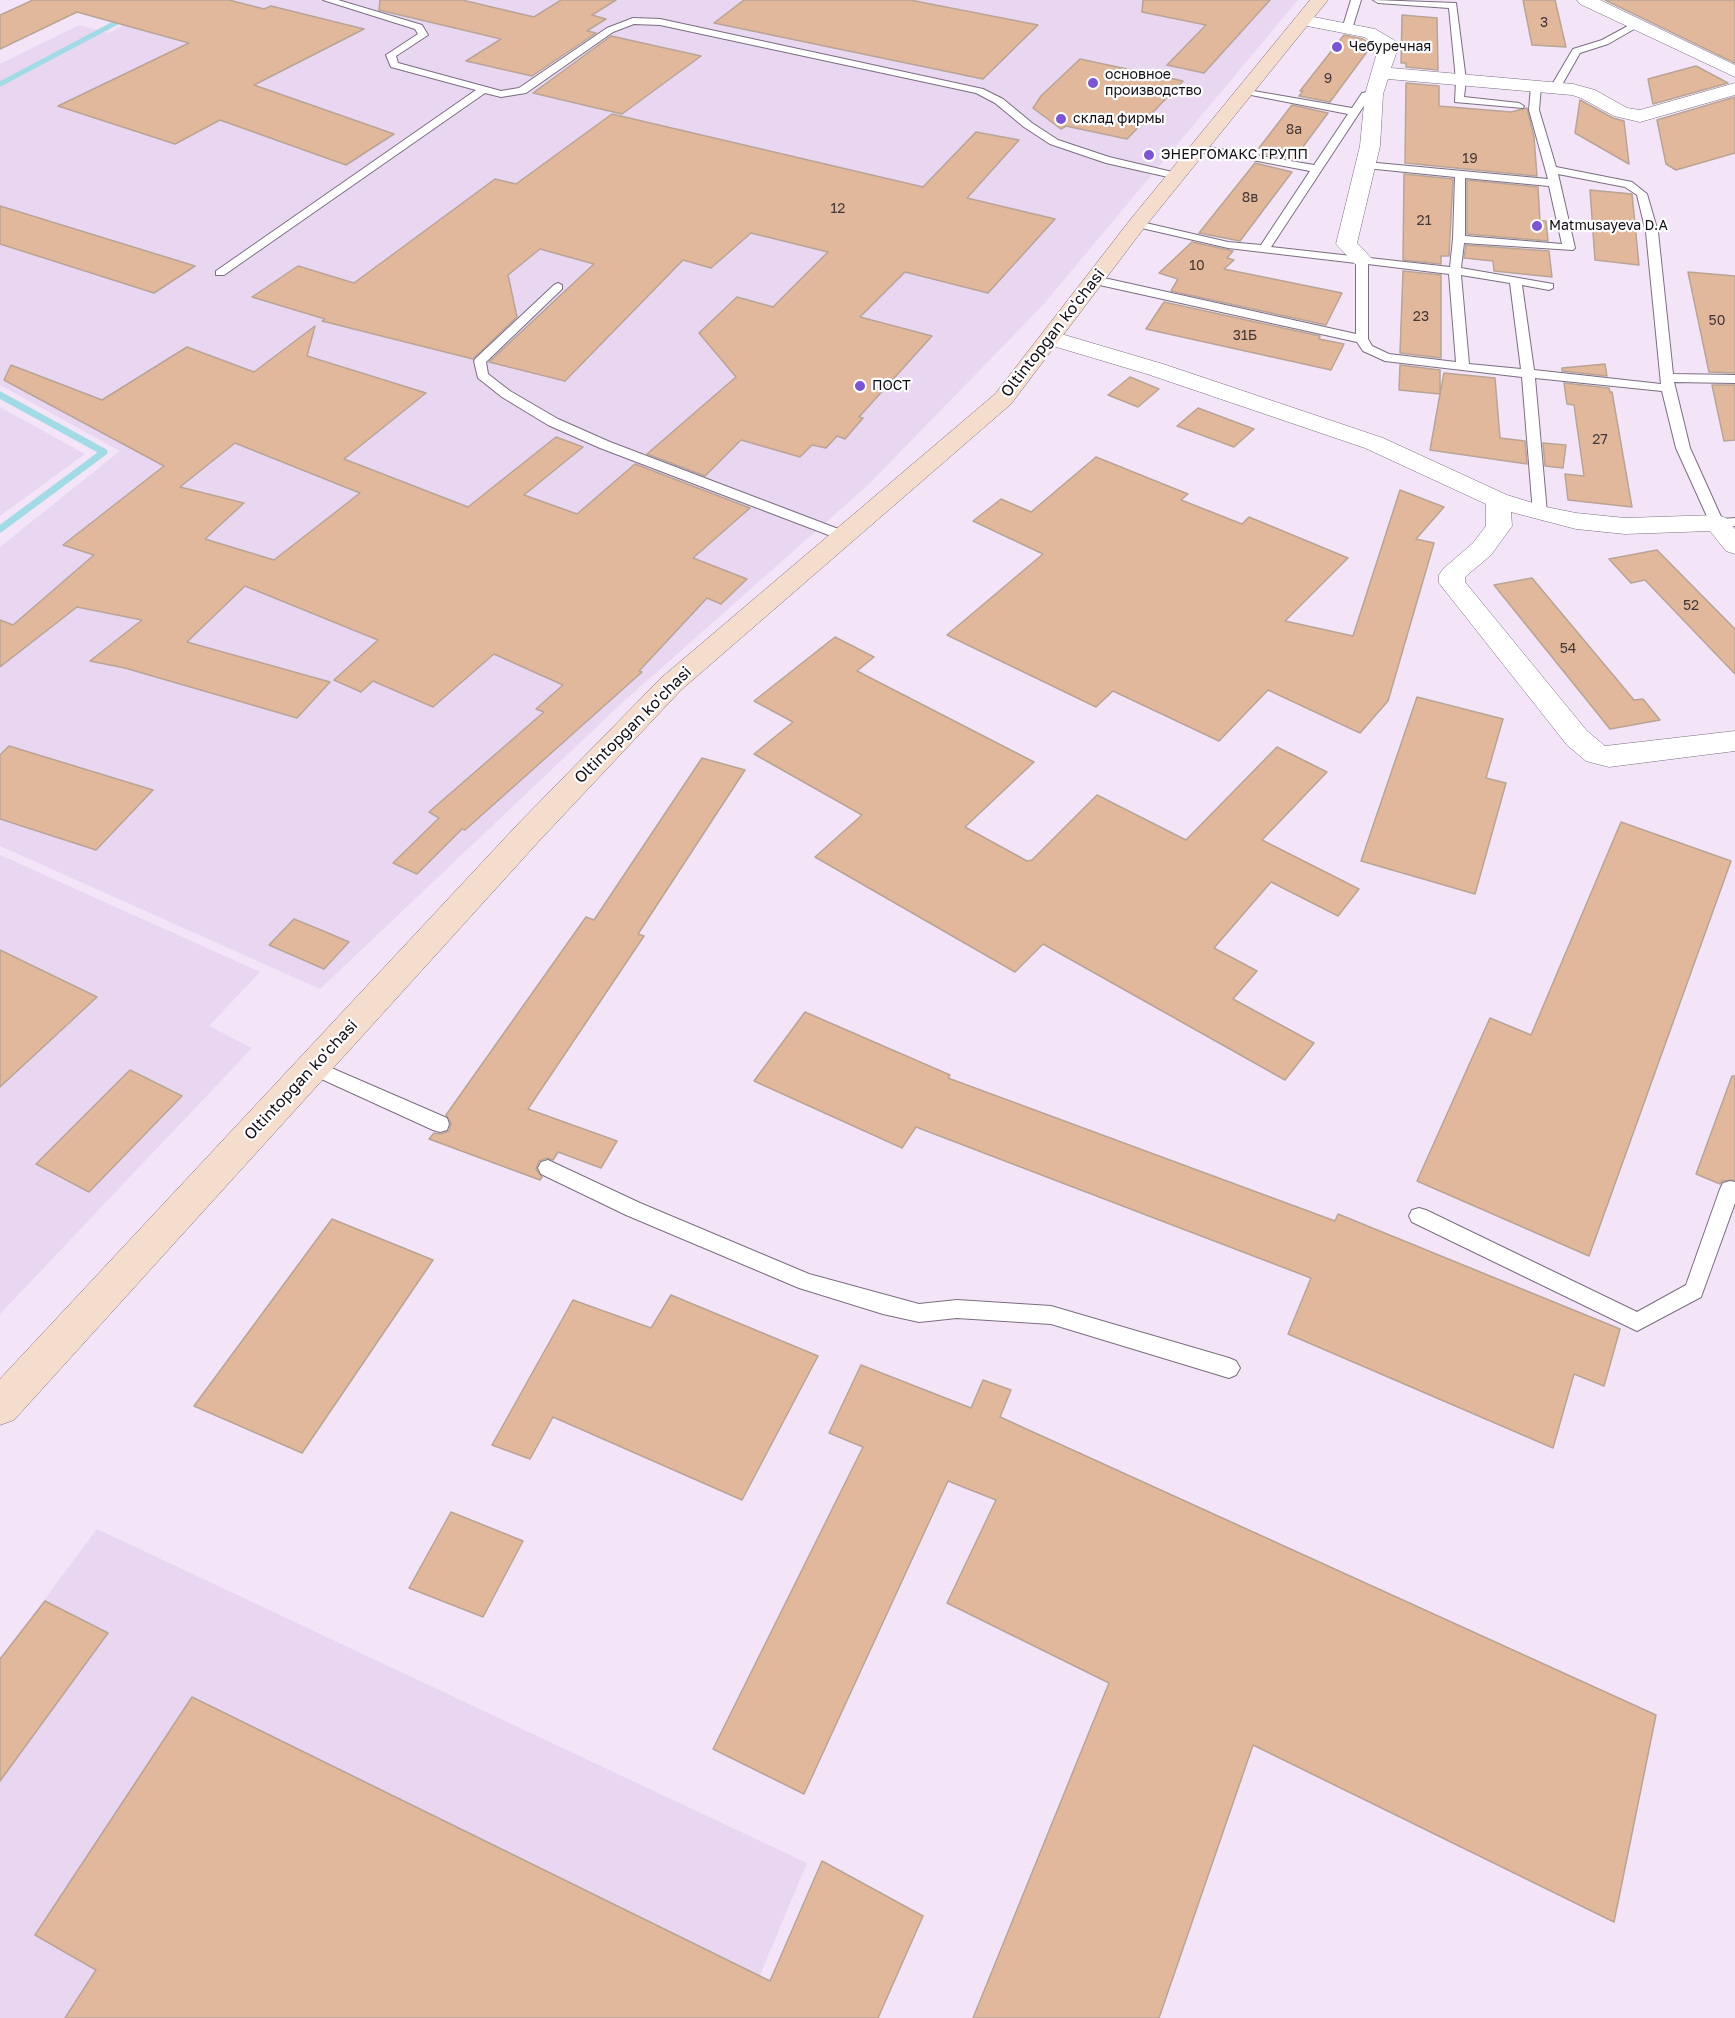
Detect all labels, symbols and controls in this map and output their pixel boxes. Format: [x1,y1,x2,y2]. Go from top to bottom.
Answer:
house number: 3 [1540,15,1548,31]
place label: Чебуречная [1349,39,1431,55]
marker: Чебуречная [1330,40,1344,54]
place label: основное производство [1105,67,1202,100]
house number: 9 [1324,71,1332,87]
marker: основное производство [1086,76,1100,90]
place label: склад фирмы [1073,111,1165,127]
marker: склад фирмы [1054,112,1068,126]
house number: 8a [1286,122,1302,138]
place label: ЭНЕРГОМАКС ГРУПП [1161,147,1308,163]
marker: ЭНЕРГОМАКС ГРУПП [1142,148,1156,162]
house number: 19 [1462,151,1478,167]
house number: 8в [1242,190,1258,206]
house number: 12 [831,201,845,217]
house number: 21 [1417,213,1431,229]
place label: Matmusayeva D.A [1549,218,1668,234]
marker: Matmusayeva D.A [1530,219,1544,233]
house number: 10 [1189,258,1205,274]
street label: Oltintopgan ko'chasi [997,265,1109,401]
house number: 23 [1413,309,1429,325]
house number: 50 [1709,313,1725,329]
house number: 31Б [1233,328,1257,344]
place label: ПОСТ [872,378,911,394]
marker: ПОСТ [853,379,867,393]
house number: 27 [1592,432,1608,448]
house number: 52 [1683,598,1699,614]
house number: 54 [1560,641,1576,657]
street label: Oltintopgan ko'chasi [571,663,695,787]
street label: Oltintopgan ko'chasi [240,1016,362,1144]

